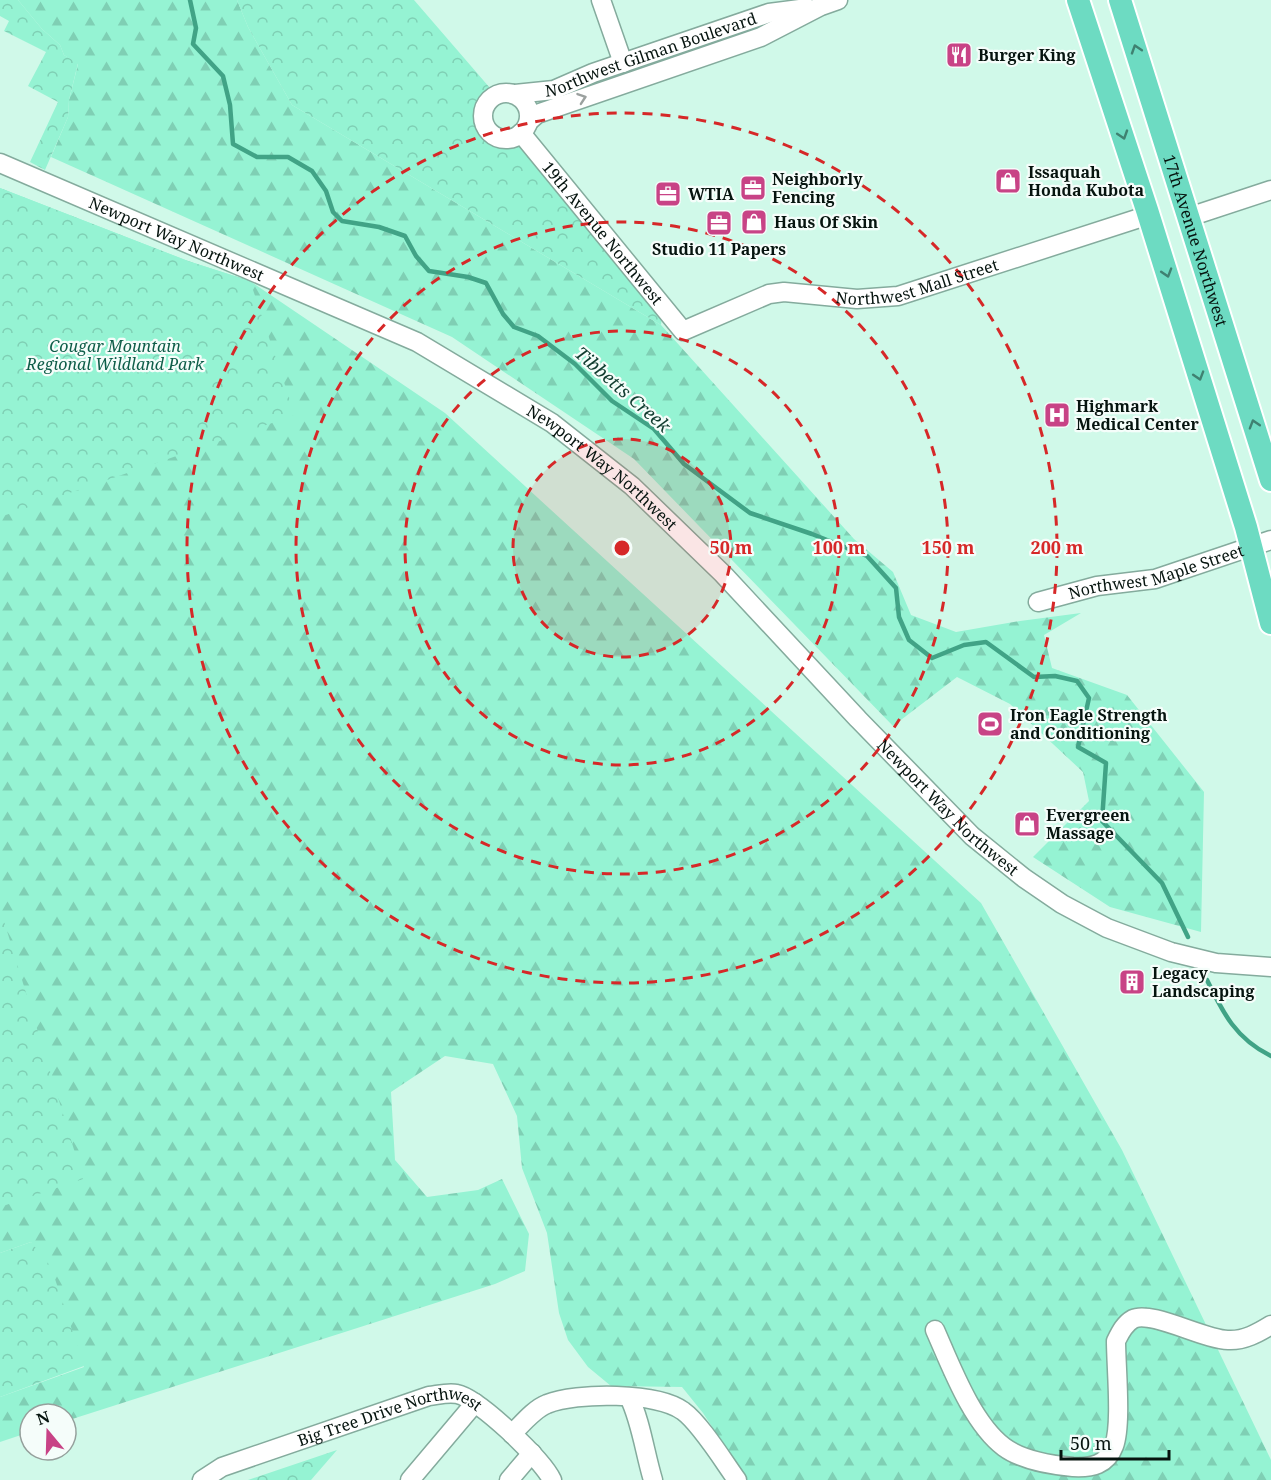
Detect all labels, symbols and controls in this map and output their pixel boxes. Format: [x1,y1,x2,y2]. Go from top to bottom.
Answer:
street label: Northwest Gilman Boulevard [544,7,759,102]
restaurant icon: Burger King [944,40,974,70]
place label: Burger King [978,44,1075,66]
one-way arrow [1131,44,1143,55]
one-way arrow [576,93,587,106]
one-way arrow [1115,129,1128,140]
street label: 17th Avenue Northwest [1158,152,1233,330]
street label: 19th Avenue Northwest [537,156,668,309]
place label: Issaquah Honda Kubota [1028,161,1145,201]
shop icon: Issaquah Honda Kubota [993,166,1023,196]
place label: Neighborly Fencing [772,168,863,208]
office icon: Neighborly Fencing [738,173,768,203]
office icon: WTIA [653,179,683,209]
place label: WTIA [688,183,735,205]
street label: Newport Way Northwest [85,191,268,286]
shop icon: Haus Of Skin [739,207,769,237]
office icon: Studio 11 Papers [704,208,734,238]
place label: Haus Of Skin [774,211,879,233]
place label: Studio 11 Papers [652,238,786,260]
street label: Northwest Mall Street [835,253,1001,310]
one-way arrow [1160,267,1172,278]
park label: Cougar Mountain Regional Wildland Park [25,335,205,375]
water label: Tibbetts Creek [570,341,676,438]
one-way arrow [1192,370,1204,381]
place label: Highmark Medical Center [1076,395,1199,435]
street label: Newport Way Northwest [523,399,682,535]
hospital icon: Highmark Medical Center [1042,400,1072,430]
one-way arrow [1249,419,1261,430]
text: 50 m [710,535,753,559]
text: 100 m [813,535,866,559]
text: 150 m [922,535,975,559]
text: 200 m [1031,535,1084,559]
centre of rings [612,538,632,558]
street label: Northwest Maple Street [1066,539,1247,604]
place label: Iron Eagle Strength and Conditioning [1010,704,1168,744]
sports icon: Iron Eagle Strength and Conditioning [975,709,1005,739]
street label: Newport Way Northwest [872,734,1024,881]
place label: Evergreen Massage [1046,804,1130,844]
shop icon: Evergreen Massage [1012,809,1042,839]
place label: Legacy Landscaping [1152,962,1254,1002]
building icon: Legacy Landscaping [1117,967,1147,997]
street label: Big Tree Drive Northwest [295,1382,487,1451]
north arrow [18,1402,78,1462]
text: N [34,1405,53,1430]
scale bar [1061,1423,1169,1461]
text: 50 m [1070,1431,1112,1455]

